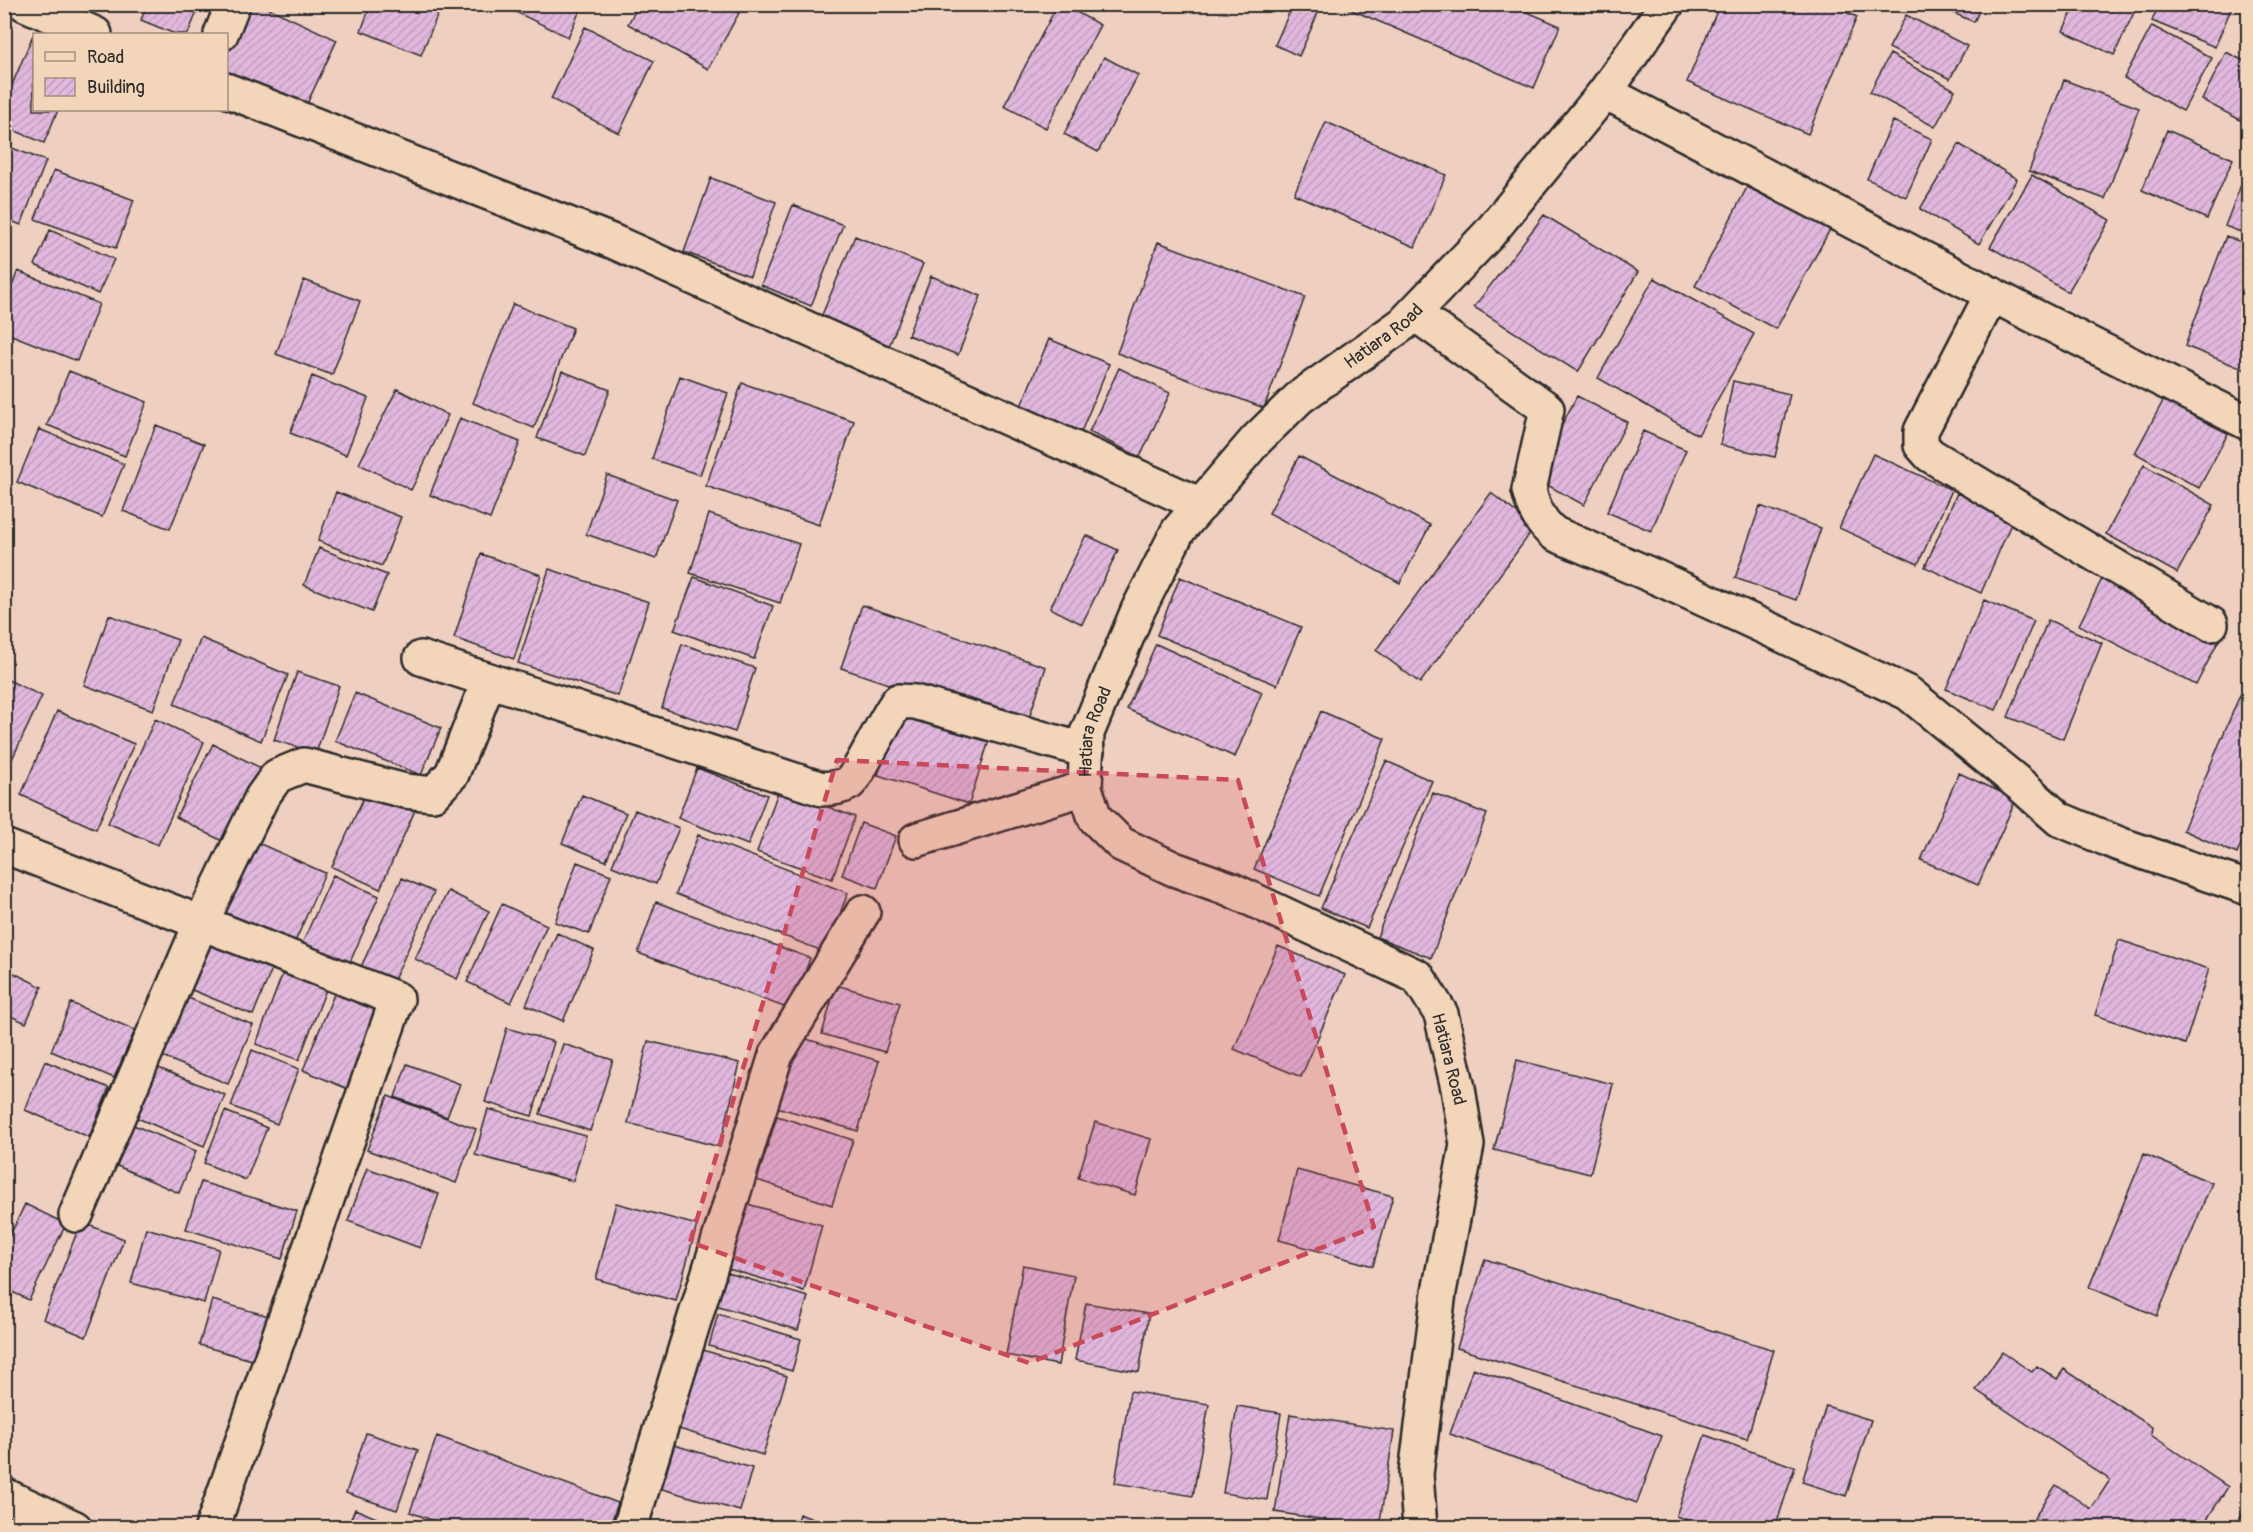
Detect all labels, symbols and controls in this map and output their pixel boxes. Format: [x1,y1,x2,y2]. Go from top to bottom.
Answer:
legend [33,33,228,111]
text: Road [87,46,124,69]
text: Building [87,76,145,99]
street label: Hatiara Road [1340,299,1428,374]
street label: Hatiara Road [1074,683,1117,778]
street label: Hatiara Road [1426,1011,1471,1108]

